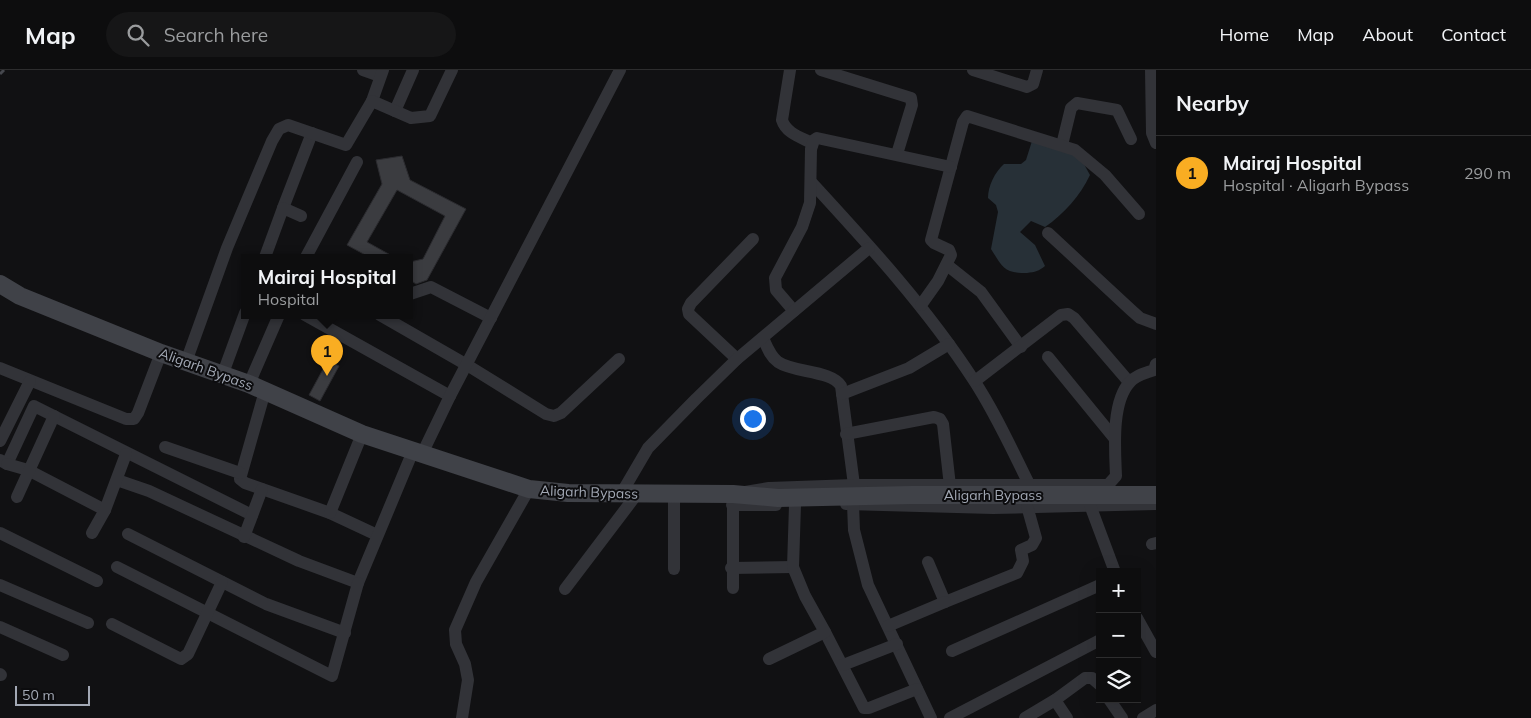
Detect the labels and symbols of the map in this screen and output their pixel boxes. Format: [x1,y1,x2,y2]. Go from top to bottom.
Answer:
pin: 1 [311,335,343,376]
street label: Aligarh Bypass [157,344,255,394]
your location [740,406,766,432]
street label: Aligarh Bypass [540,481,639,503]
street label: Aligarh Bypass [944,486,1042,504]
scale bar [15,683,90,706]

